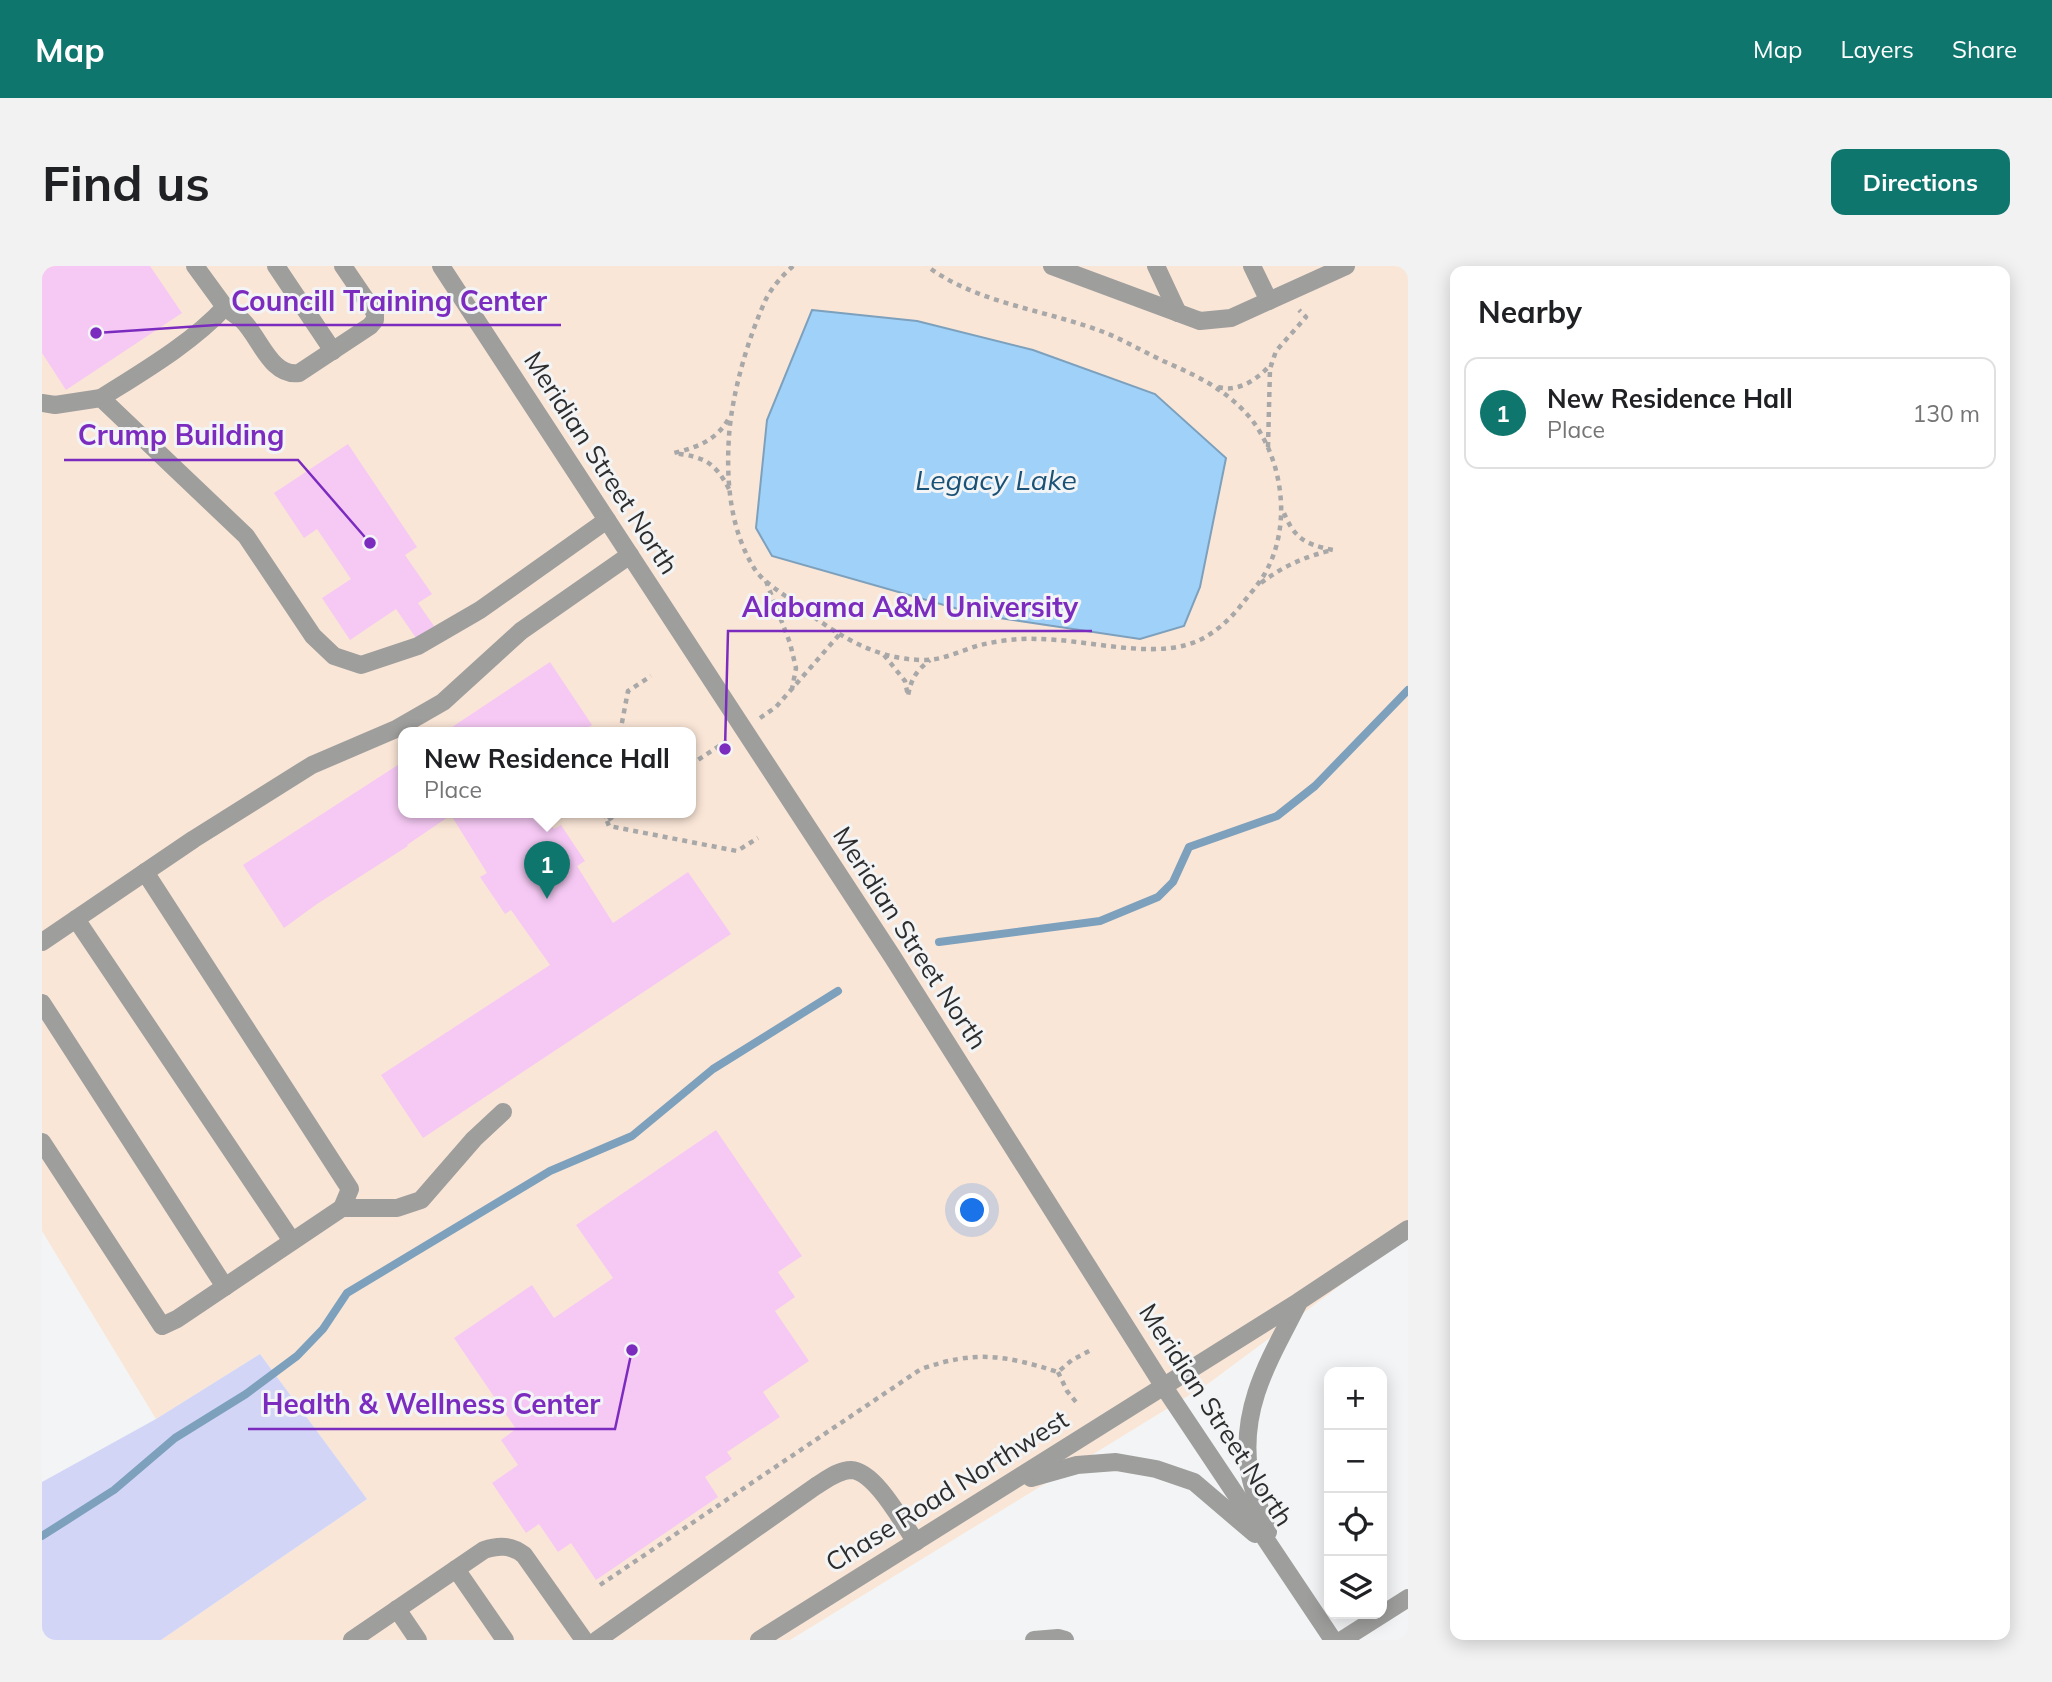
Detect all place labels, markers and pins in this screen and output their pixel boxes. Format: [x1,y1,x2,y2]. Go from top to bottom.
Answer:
callout: Councill Training Center [216,276,561,325]
callout: Crump Building [64,411,298,460]
callout: Alabama A&M University [728,582,1092,631]
pin: 1 [524,841,570,899]
callout: Health & Wellness Center [248,1380,615,1429]

